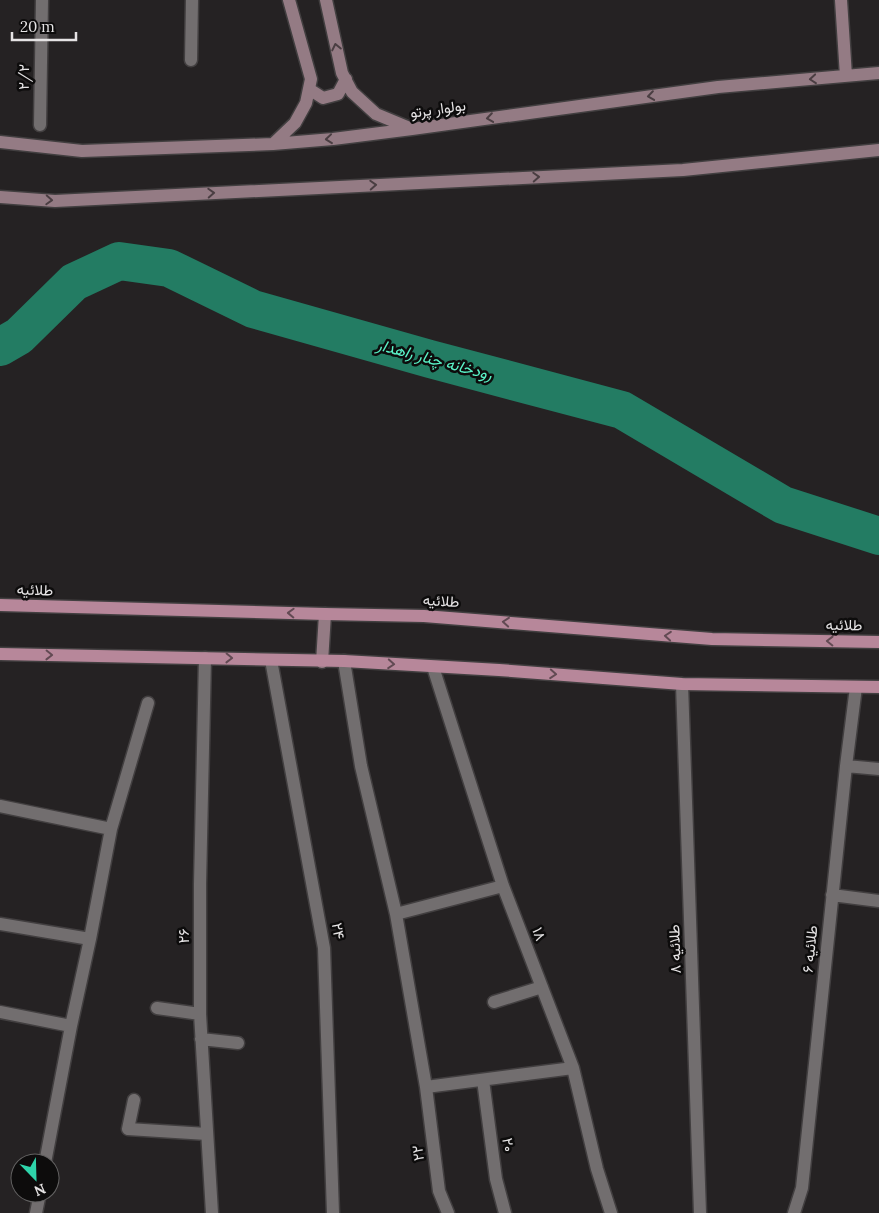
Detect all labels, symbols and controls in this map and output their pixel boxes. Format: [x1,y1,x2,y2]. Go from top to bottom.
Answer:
scale bar [12,10,76,42]
text: 20 m [20,17,55,36]
one-way arrow [332,43,342,52]
street label: ۲/۲ [14,64,34,90]
one-way arrow [809,73,817,84]
one-way arrow [647,90,655,101]
street label: بولوار پرتو [409,95,467,123]
one-way arrow [486,112,494,123]
one-way arrow [325,133,333,144]
one-way arrow [532,172,540,183]
one-way arrow [370,180,378,191]
one-way arrow [208,188,215,198]
one-way arrow [45,194,53,205]
water label: رودخانه چنار راهدار [374,334,496,386]
street label: طلائیه [16,579,54,600]
street label: طلائیه [422,590,460,611]
one-way arrow [287,608,295,619]
street label: طلائیه [826,615,863,634]
one-way arrow [502,617,510,628]
one-way arrow [664,630,672,641]
one-way arrow [826,636,834,646]
one-way arrow [45,650,53,660]
one-way arrow [225,653,233,663]
one-way arrow [387,659,395,670]
one-way arrow [550,669,558,680]
street label: ۲۴ [328,921,349,941]
street label: ۱۸ [528,924,551,944]
street label: طلائیه ۸ [664,924,685,974]
street label: طلائیه ۶ [798,924,821,974]
street label: ۲۶ [174,928,193,944]
street label: ۲۰ [498,1137,519,1153]
street label: ۲۲ [407,1144,428,1162]
north arrow [10,1153,60,1203]
text: N [31,1180,49,1200]

